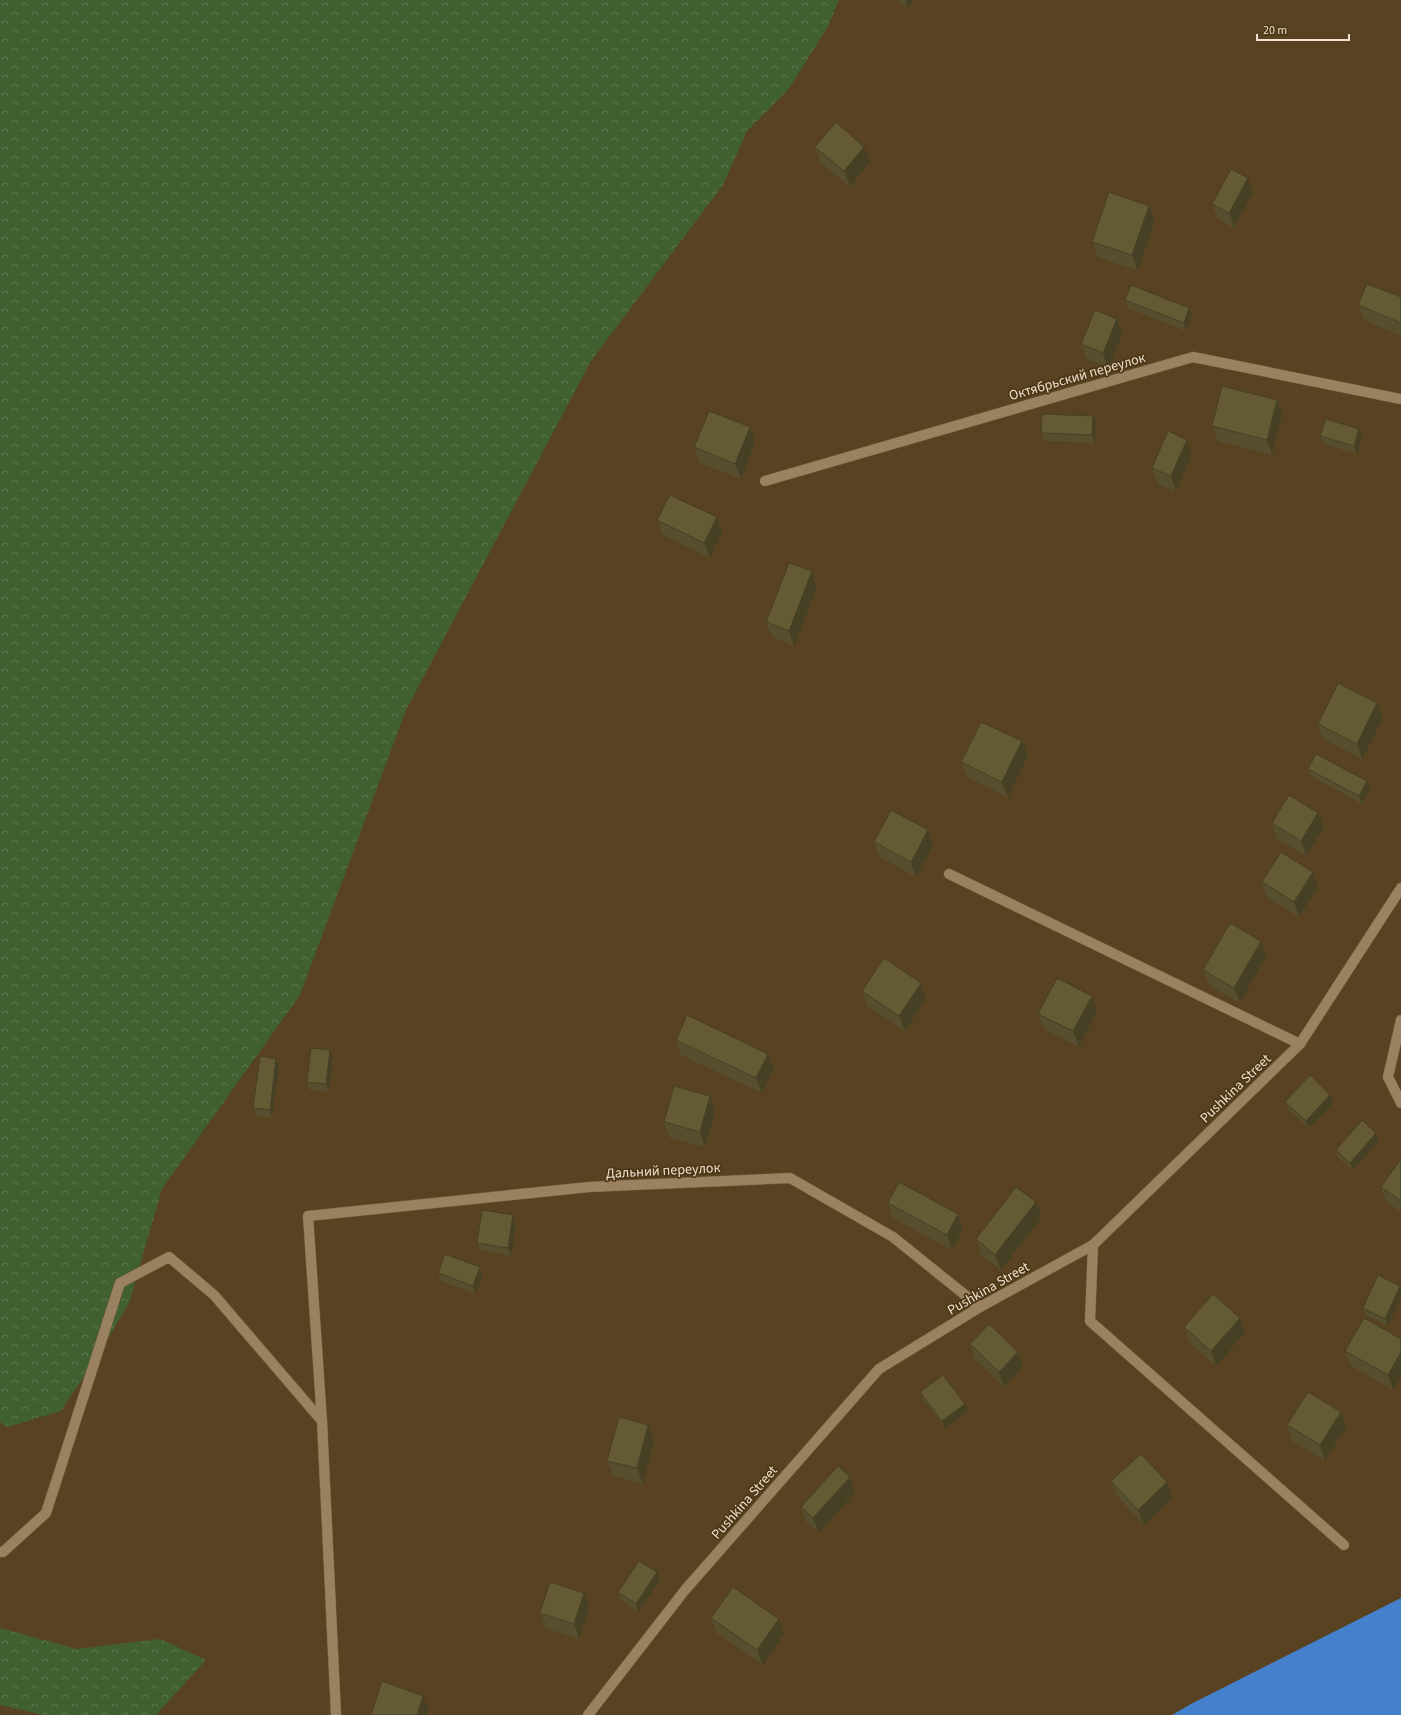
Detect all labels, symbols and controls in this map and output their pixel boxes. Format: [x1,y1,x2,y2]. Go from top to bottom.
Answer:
scale bar [1257,16,1349,42]
text: 20 m [1263,22,1287,39]
street label: Октябрьский переулок [1007,348,1148,406]
street label: Pushkina Street [1196,1049,1276,1128]
street label: Дальний переулок [605,1158,721,1184]
street label: Pushkina Street [944,1257,1034,1321]
street label: Pushkina Street [707,1461,783,1544]

